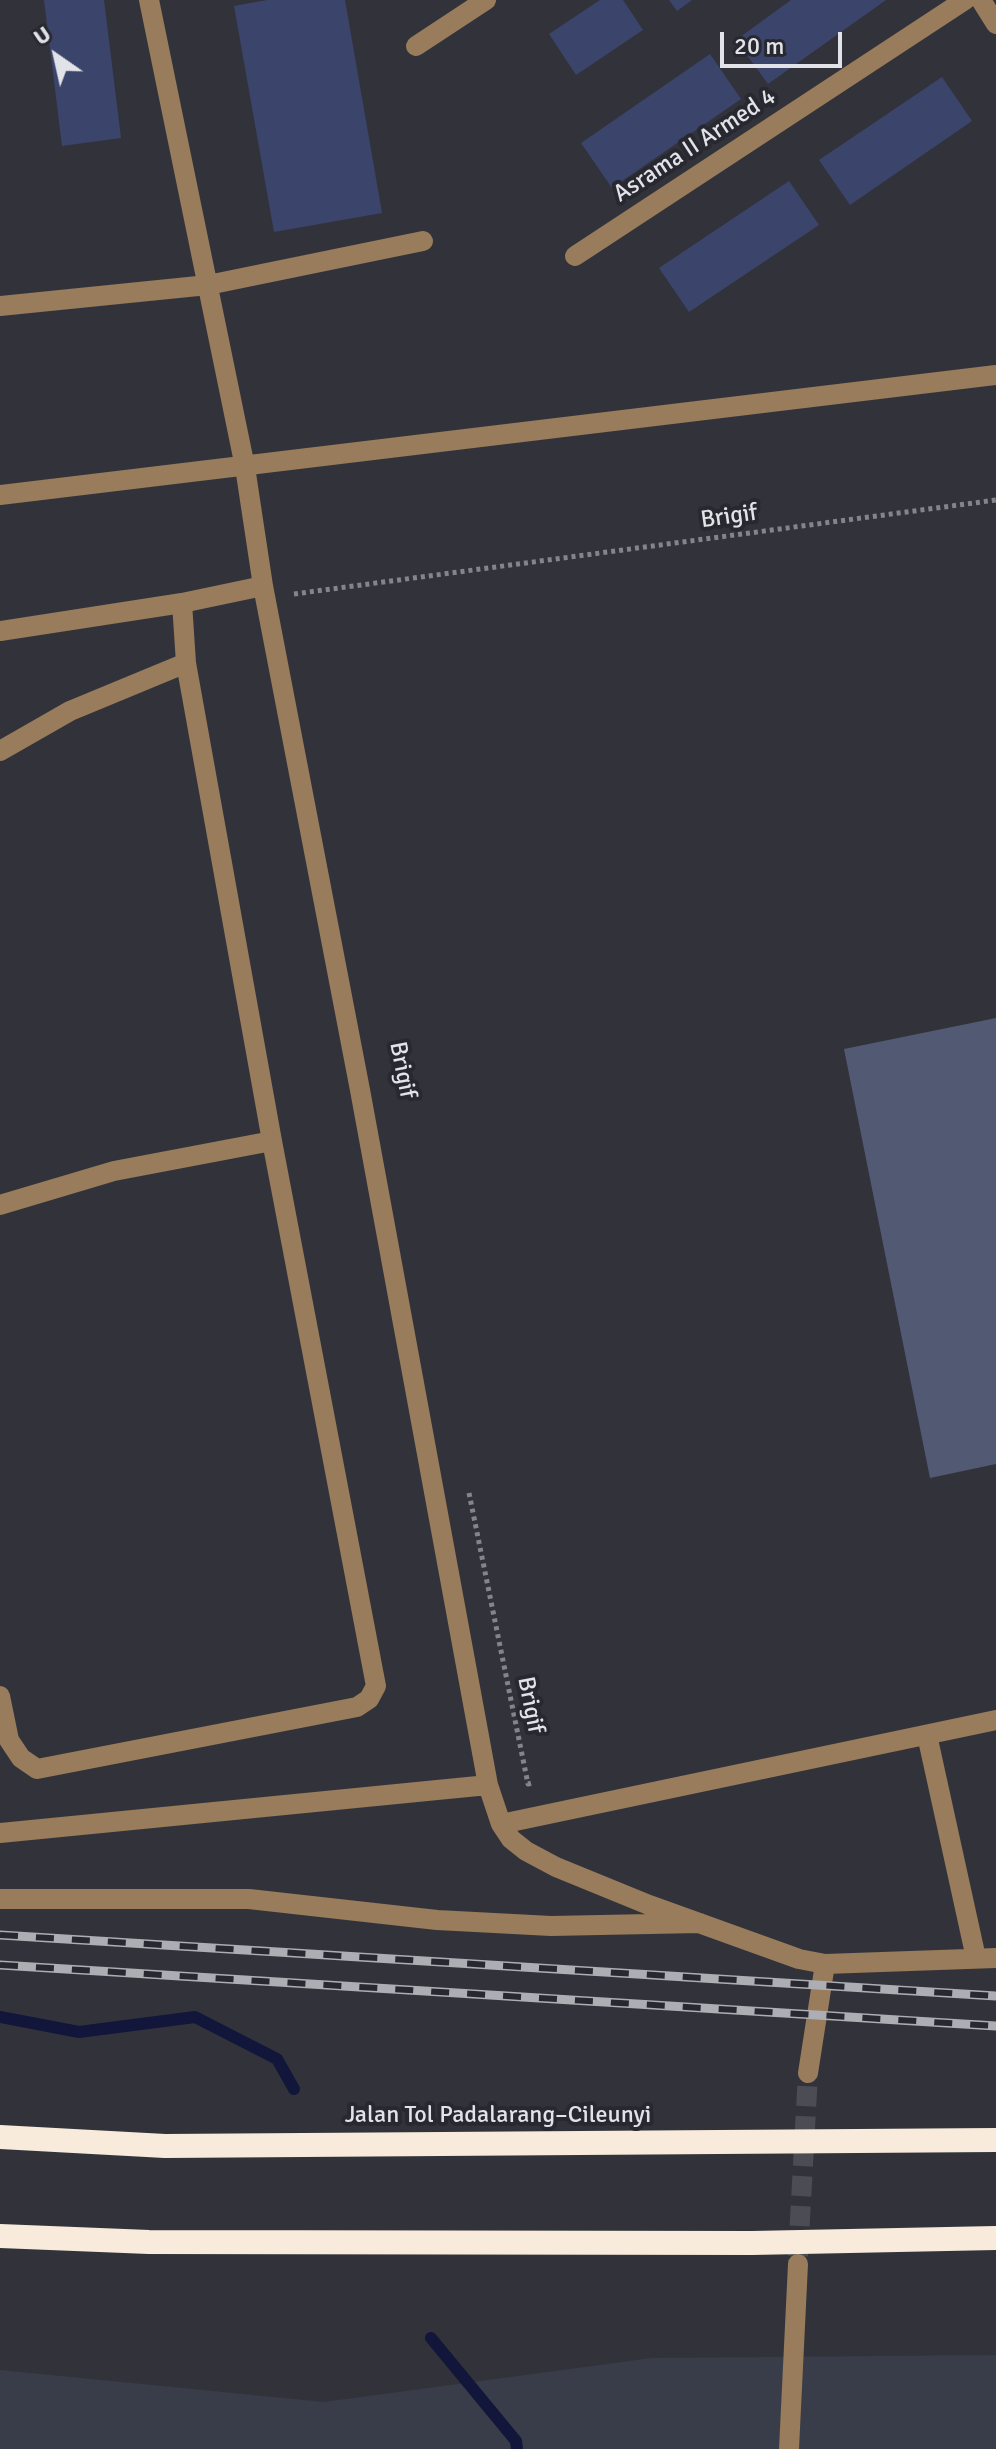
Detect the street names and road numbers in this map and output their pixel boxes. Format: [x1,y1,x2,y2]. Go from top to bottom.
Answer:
street label: Asrama II Armed 4 [609,83,781,209]
street label: Brigif [699,499,759,535]
street label: Brigif [382,1039,422,1101]
street label: Brigif [510,1674,550,1736]
street label: Jalan Tol Padalarang–Cileunyi [345,2102,651,2130]

